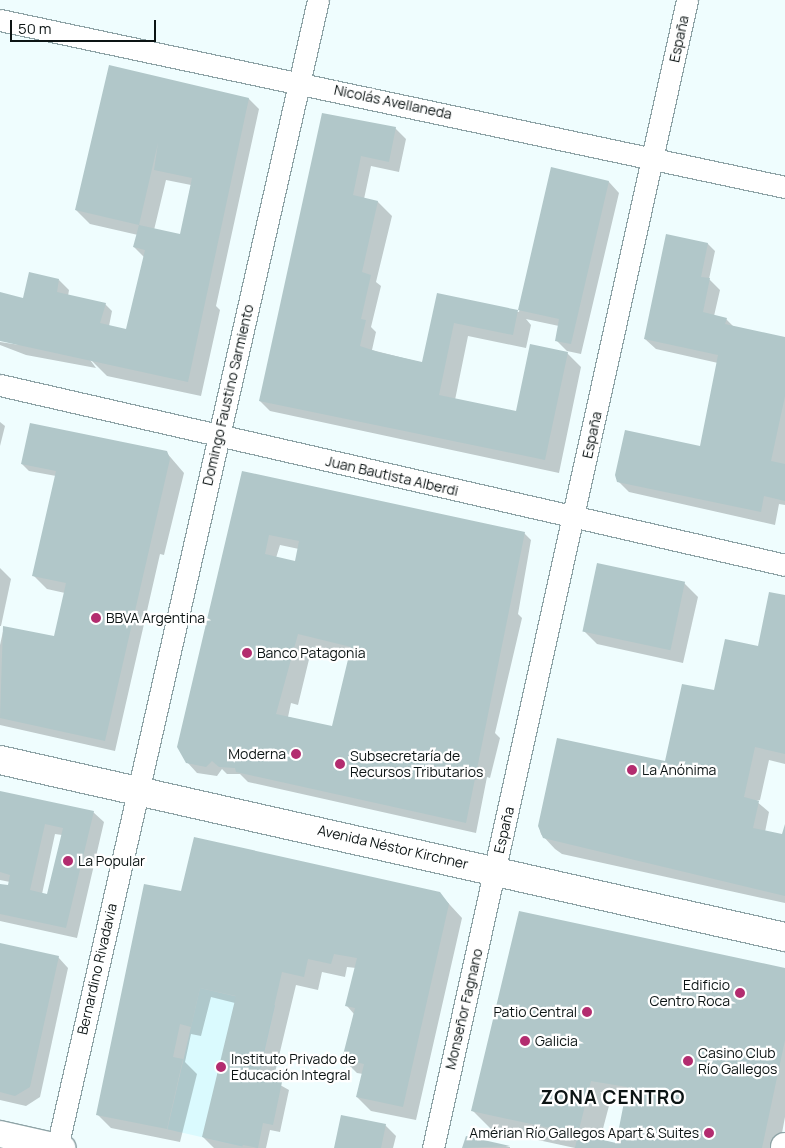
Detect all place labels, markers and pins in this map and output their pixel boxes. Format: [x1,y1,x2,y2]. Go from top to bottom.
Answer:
place label: BBVA Argentina [106,610,205,626]
marker: BBVA Argentina [90,612,102,624]
place label: Banco Patagonia [257,645,365,661]
marker: Banco Patagonia [241,647,253,659]
place label: Moderna [228,746,286,762]
marker: Moderna [290,748,302,760]
place label: Subsecretaría de Recursos Tributarios [350,748,483,780]
marker: Subsecretaría de Recursos Tributarios [334,758,346,770]
place label: La Anónima [642,762,716,778]
marker: La Anónima [626,764,638,776]
place label: La Popular [78,853,145,869]
marker: La Popular [62,855,74,867]
place label: Edificio Centro Roca [650,977,730,1010]
marker: Edificio Centro Roca [734,987,746,999]
place label: Patio Central [493,1004,577,1020]
marker: Patio Central [581,1006,593,1018]
place label: Galicia [535,1033,578,1049]
marker: Galicia [519,1035,531,1047]
place label: Casino Club Río Gallegos [698,1045,777,1078]
place label: Instituto Privado de Educación Integral [231,1051,356,1084]
marker: Casino Club Río Gallegos [682,1055,694,1067]
marker: Instituto Privado de Educación Integral [215,1061,227,1073]
place label: Amérian Río Gallegos Apart & Suites [469,1125,699,1141]
marker: Amérian Río Gallegos Apart & Suites [703,1127,715,1139]

